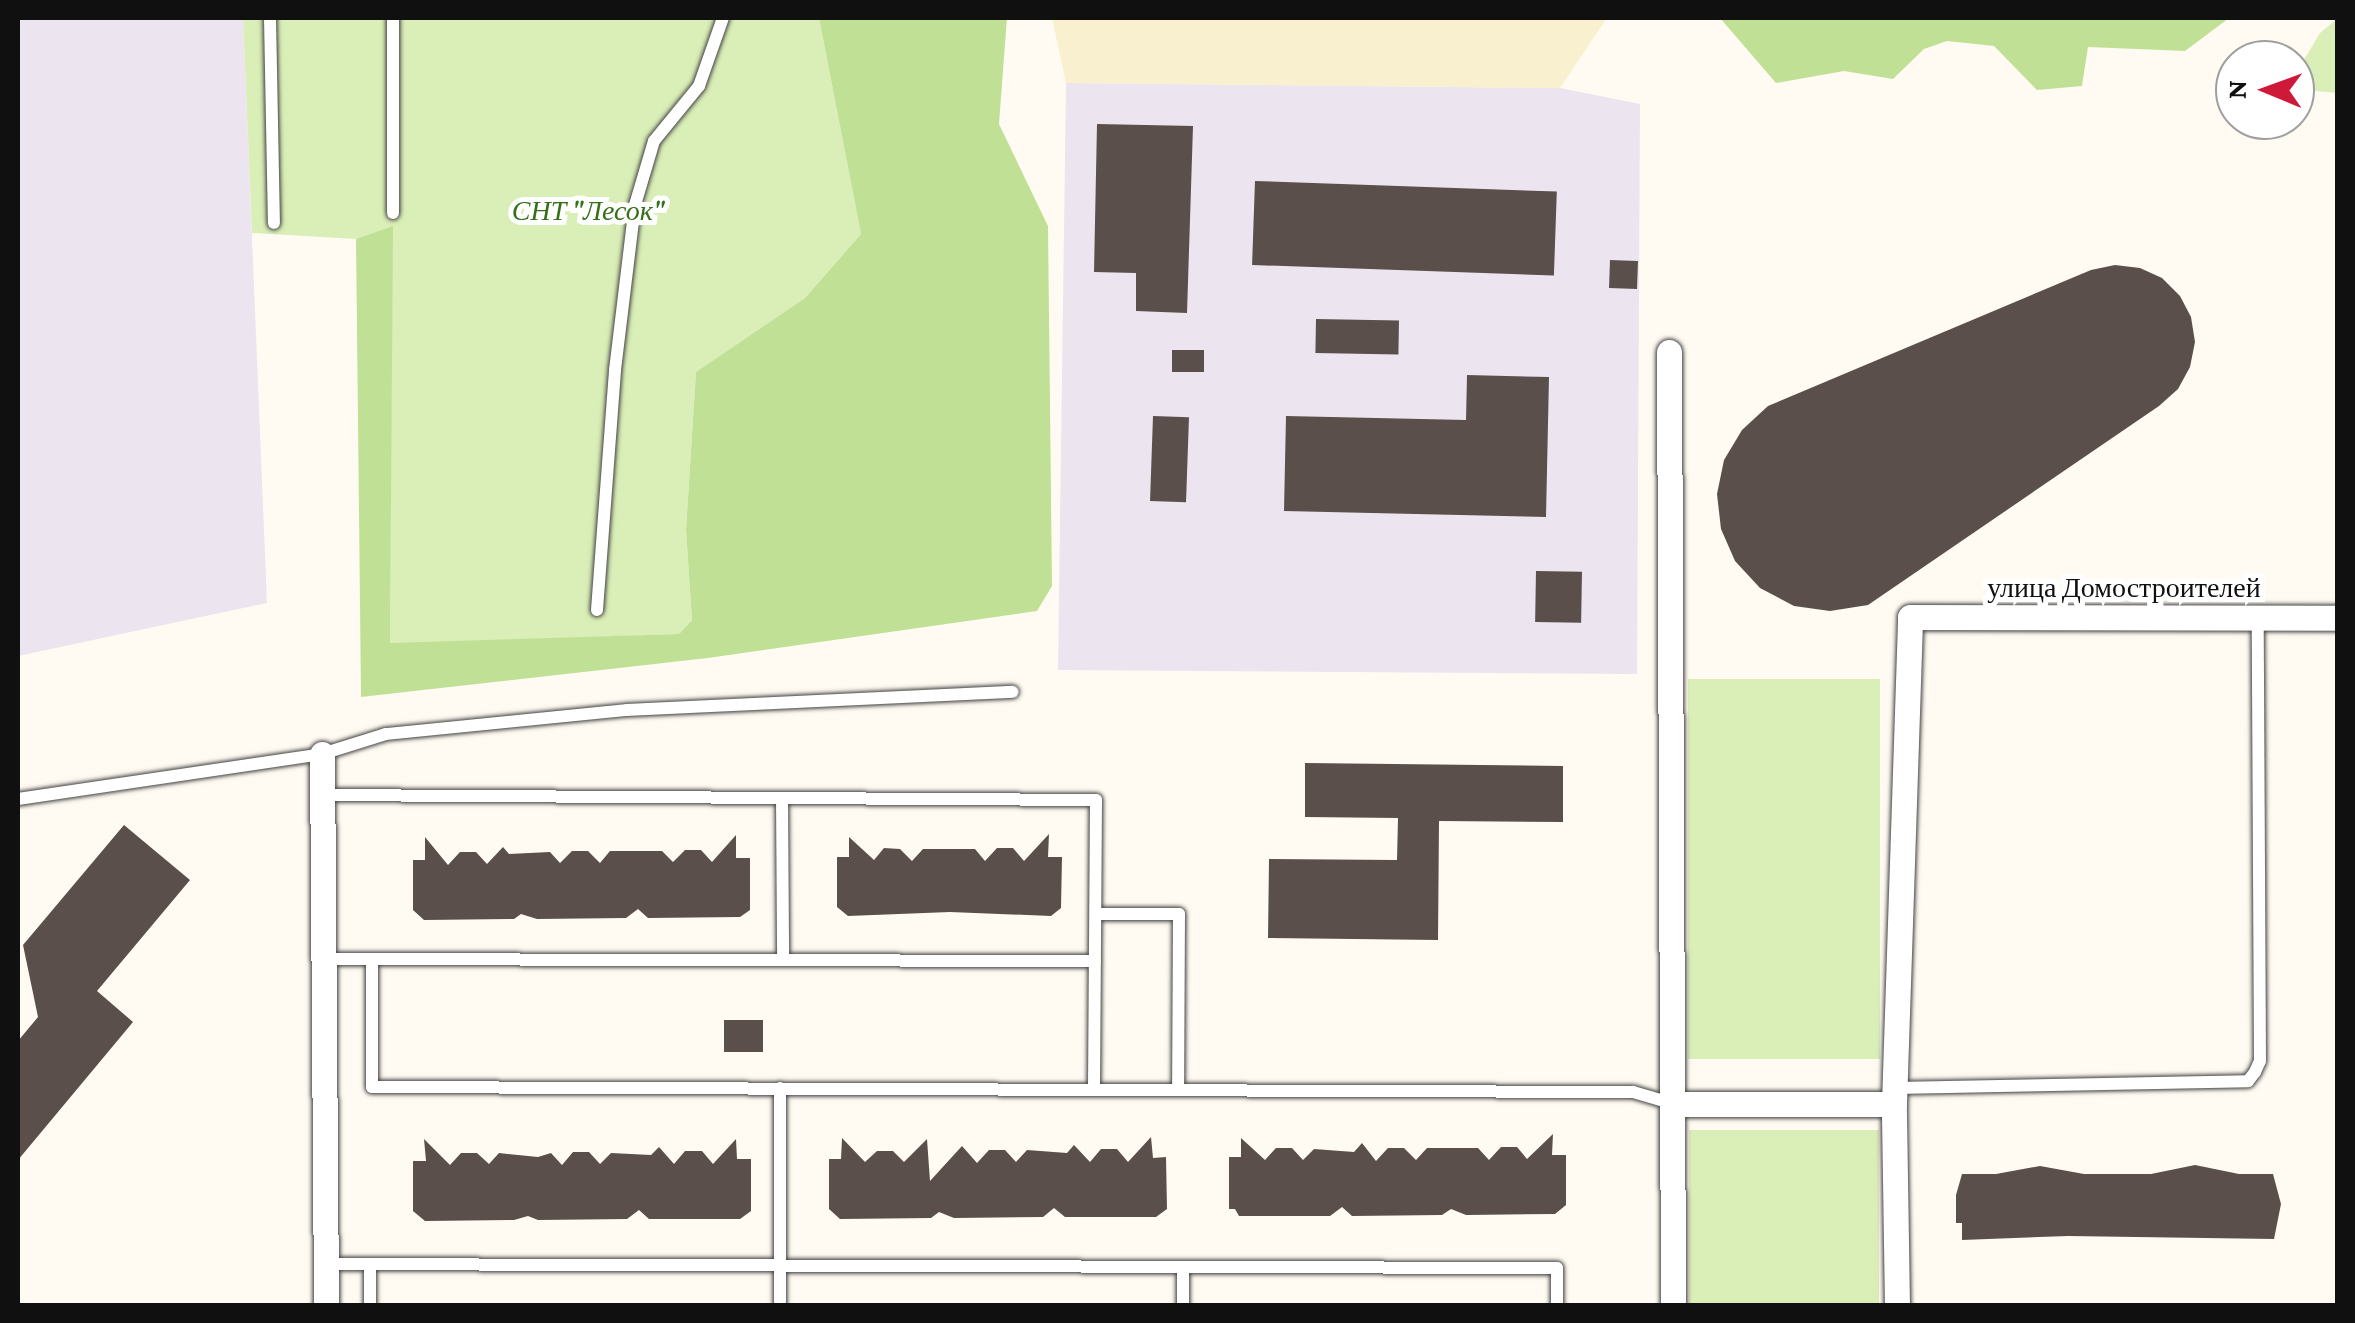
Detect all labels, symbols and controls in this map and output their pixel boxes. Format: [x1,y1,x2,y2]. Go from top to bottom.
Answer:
north arrow [2215,40,2315,140]
text: N [2221,80,2252,99]
park label: СНТ "Лесок" [512,194,664,228]
street label: улица Домостроителей [1987,571,2261,605]

